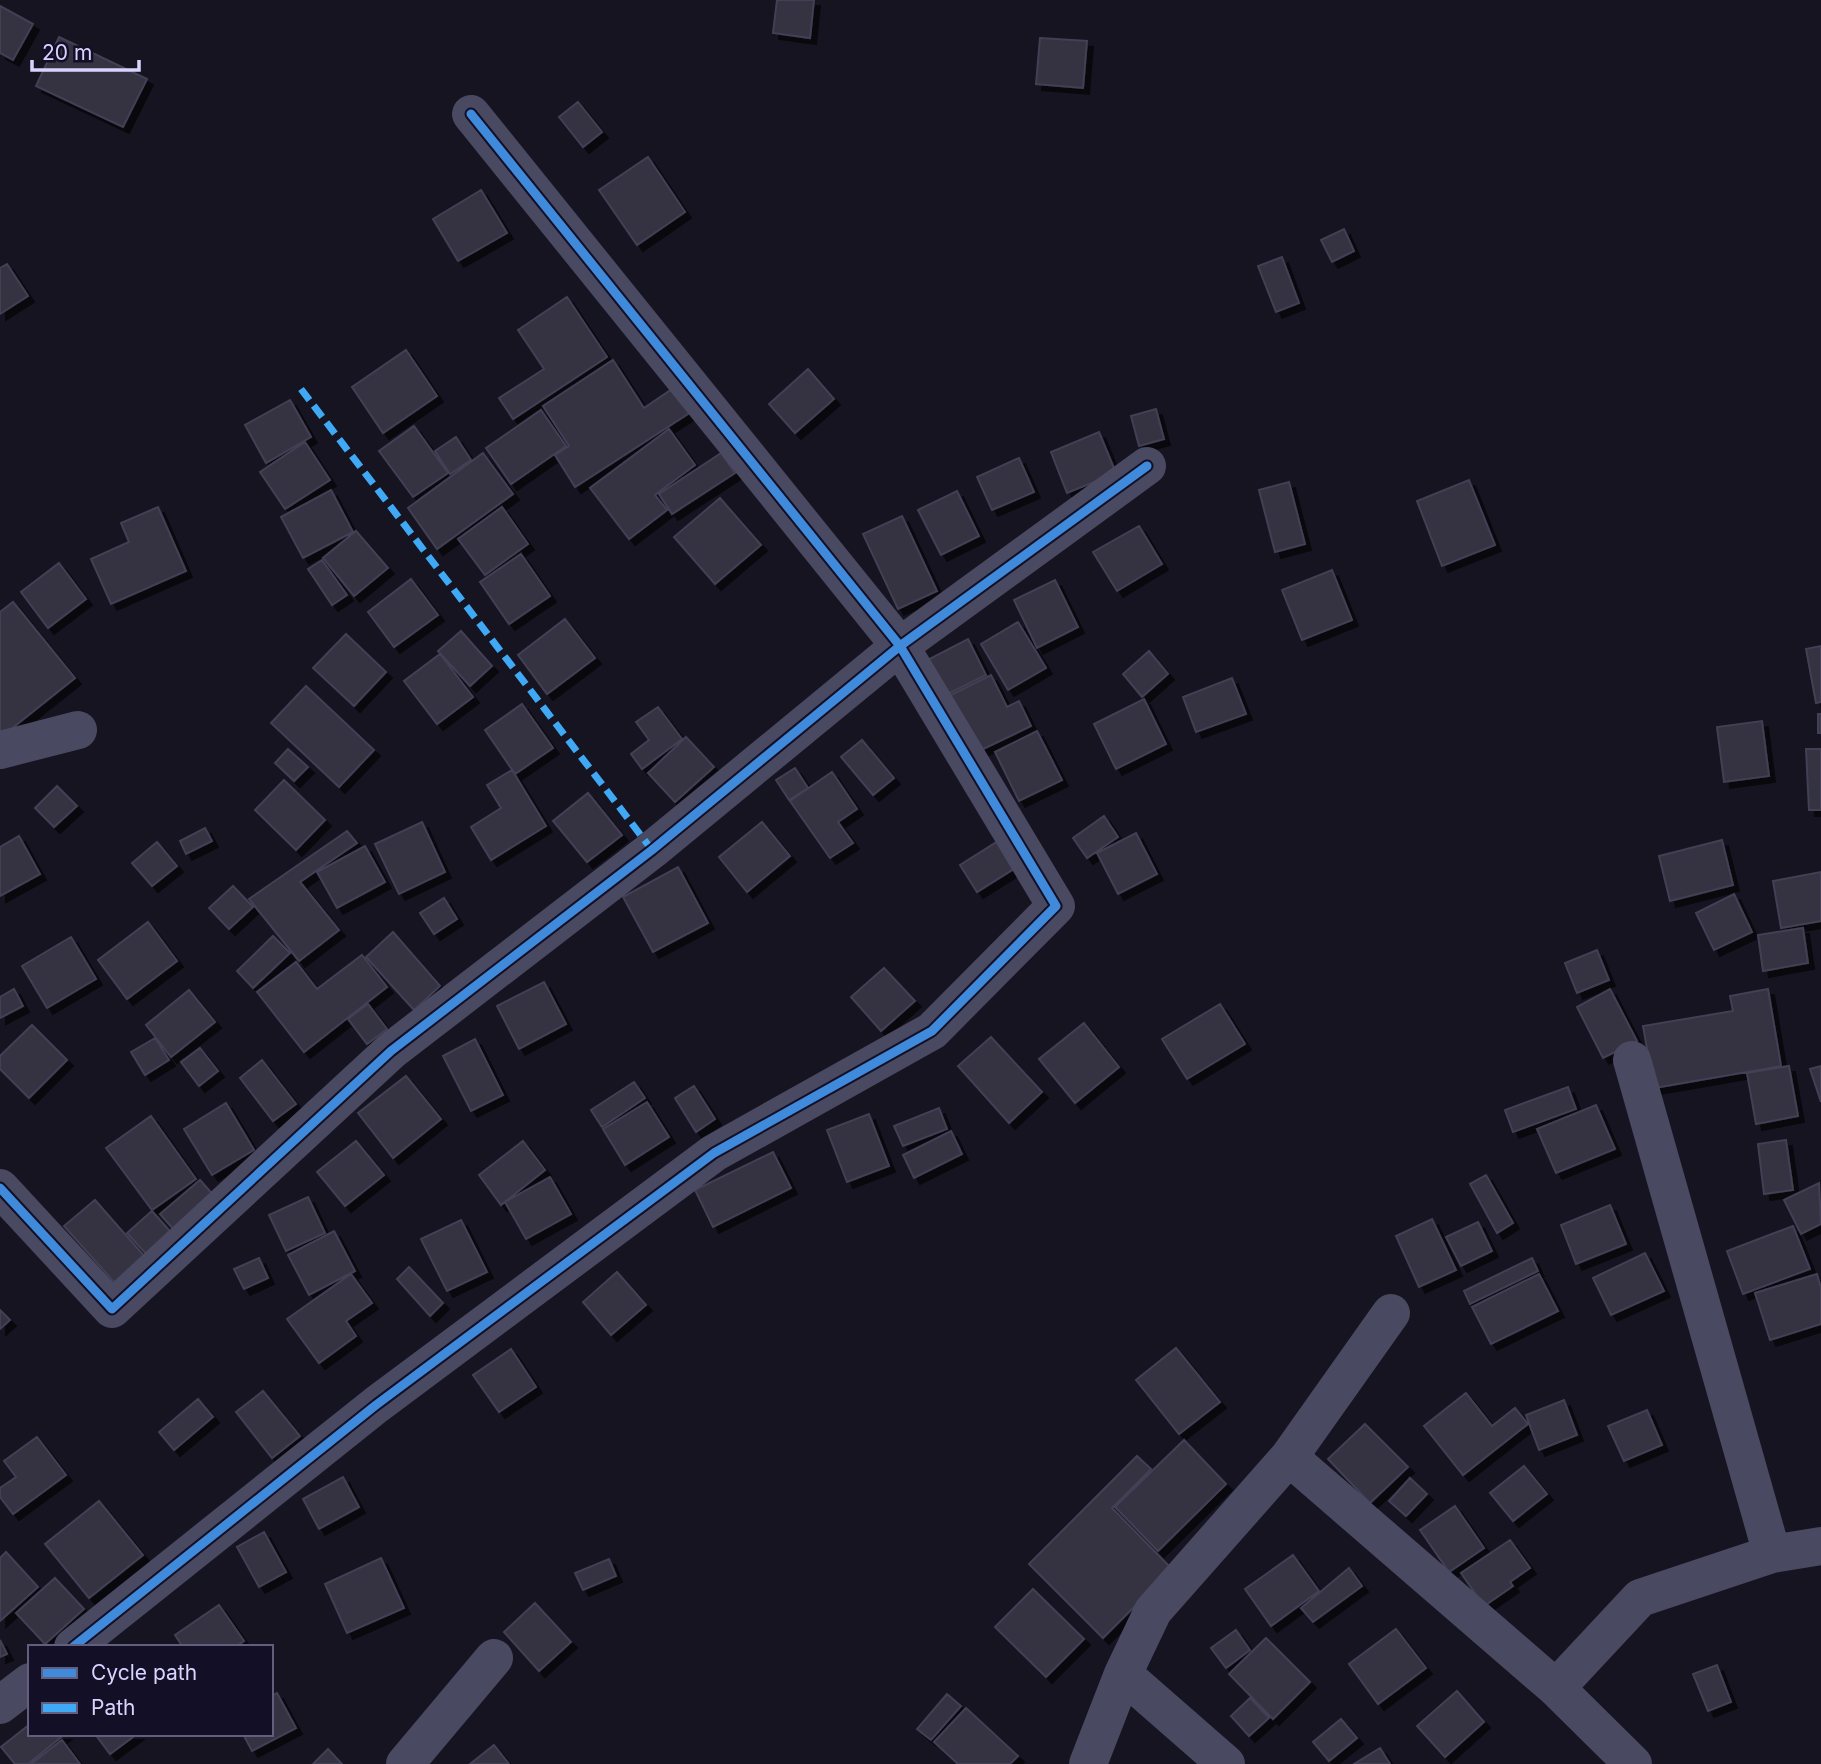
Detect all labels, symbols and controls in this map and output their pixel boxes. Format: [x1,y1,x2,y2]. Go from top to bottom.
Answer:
scale bar [32,28,138,72]
text: 20 m [42,40,92,65]
legend [28,1645,273,1736]
text: Cycle path [91,1660,197,1685]
text: Path [91,1695,136,1720]

